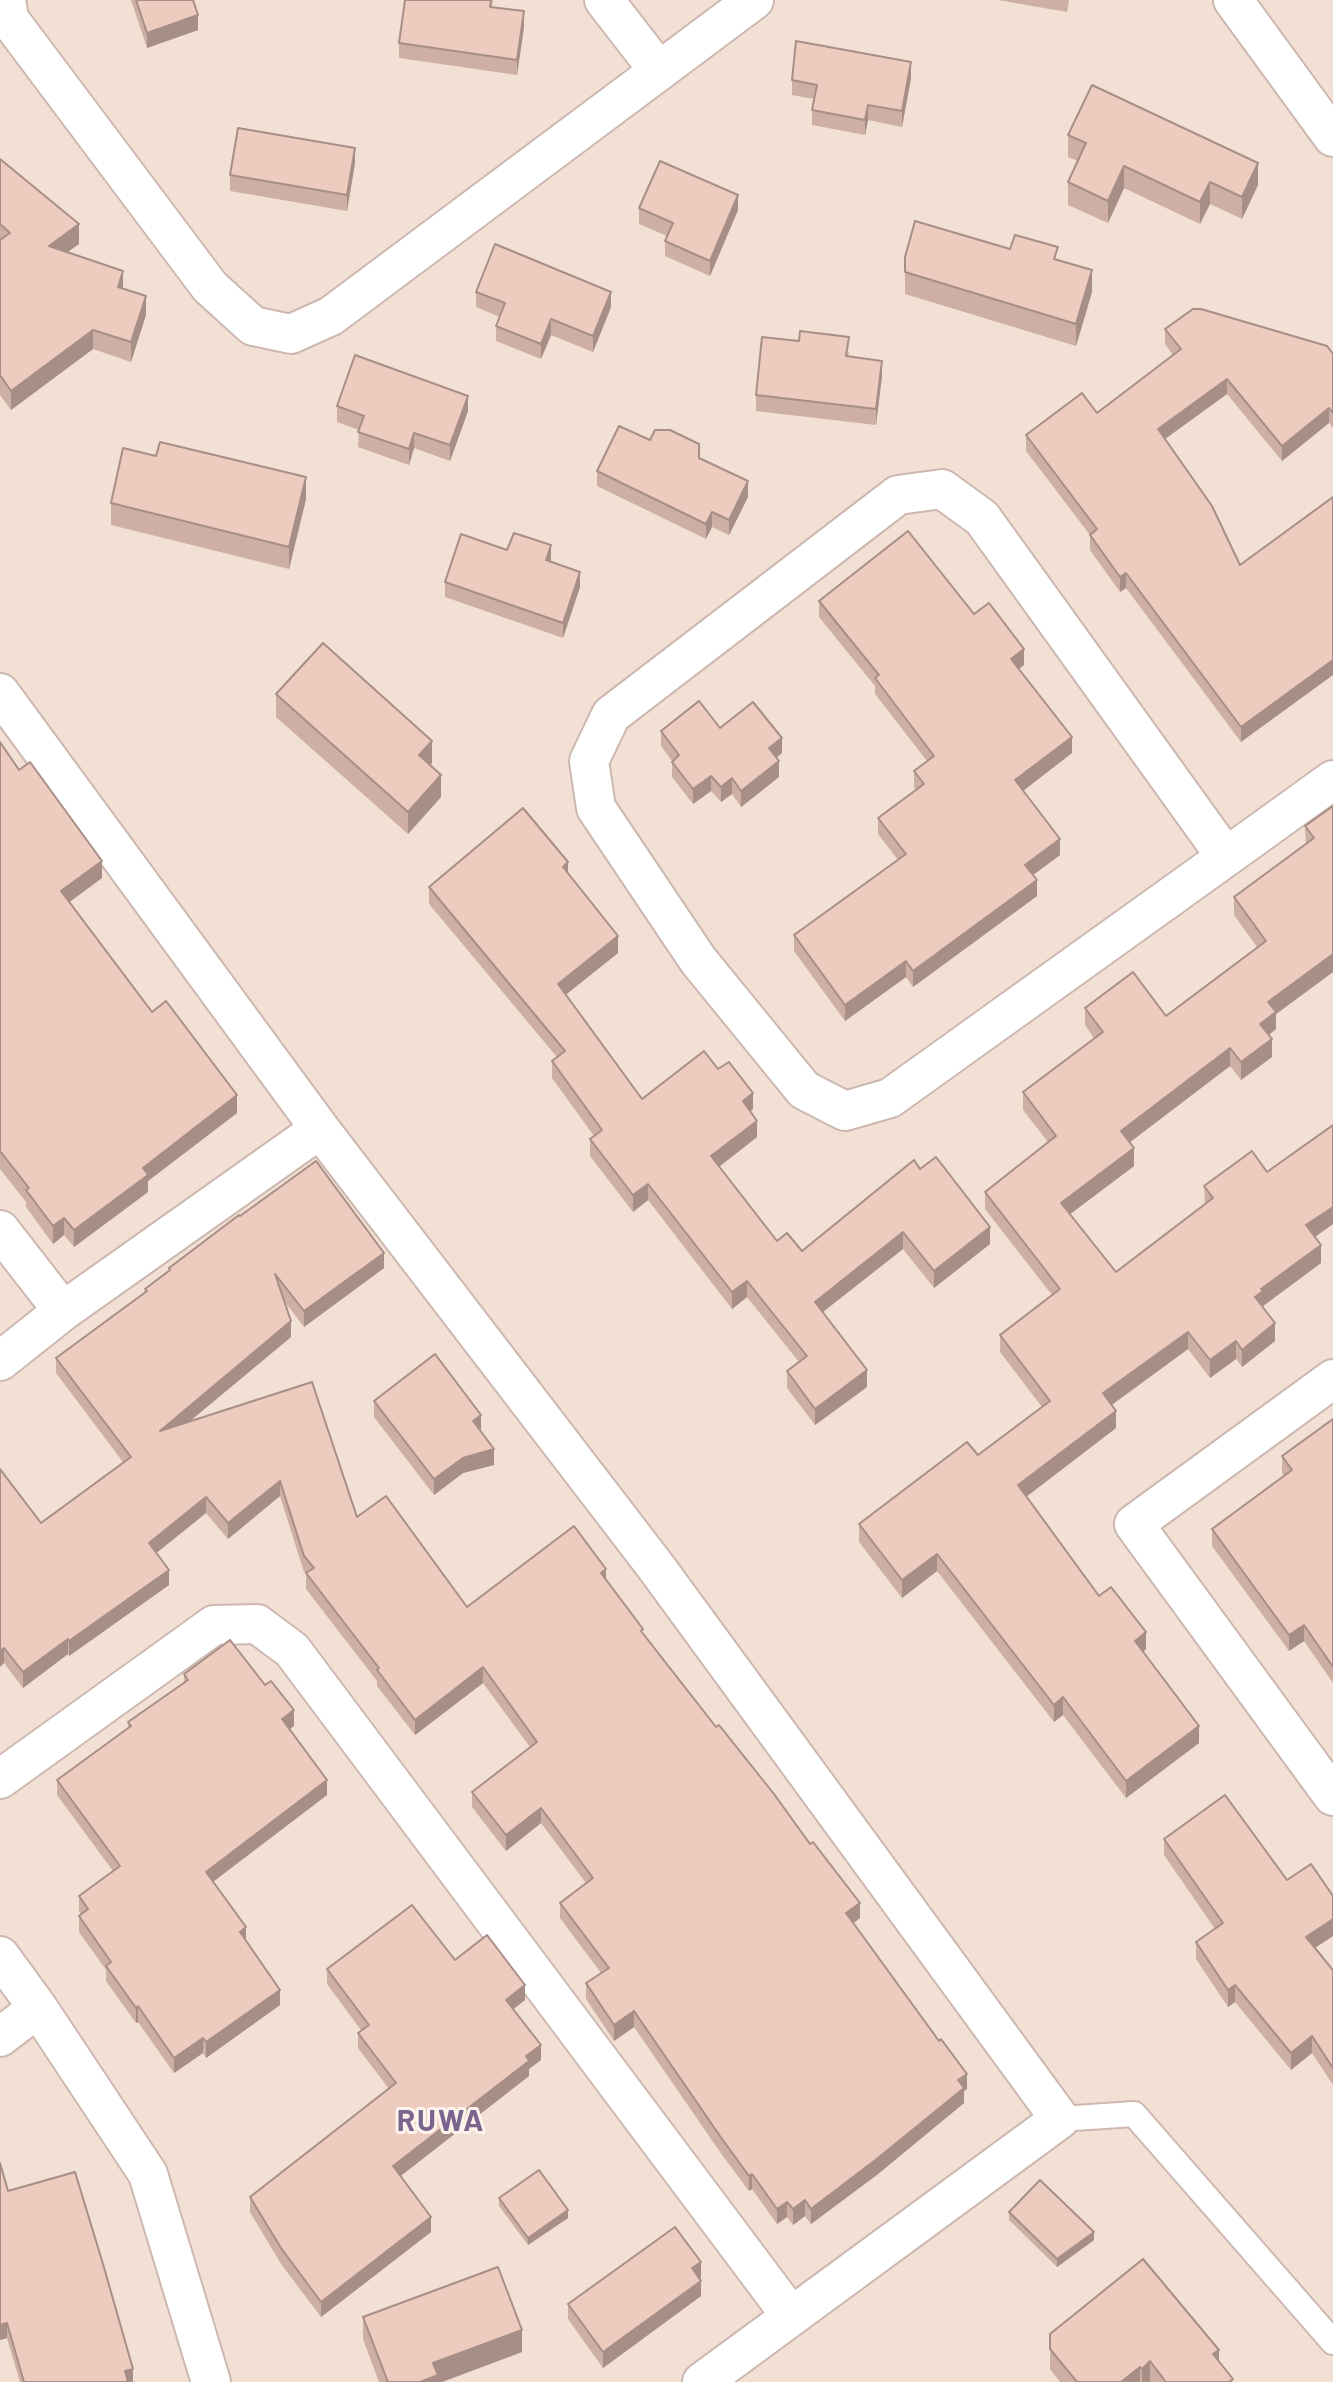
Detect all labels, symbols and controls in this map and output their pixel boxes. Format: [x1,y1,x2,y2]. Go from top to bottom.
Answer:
district label: RUWA [397,2103,485,2139]

